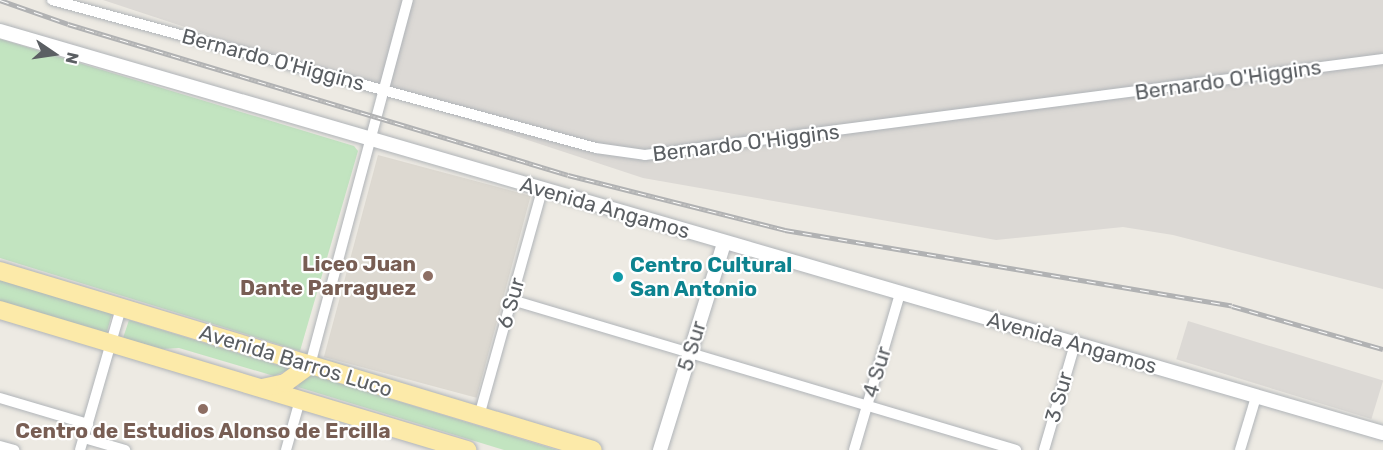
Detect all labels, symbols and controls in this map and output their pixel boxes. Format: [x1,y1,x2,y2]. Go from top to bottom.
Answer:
north arrow [24,24,84,84]
street label: Bernardo O'Higgins [179,24,367,96]
text: N [61,50,83,66]
street label: Bernardo O'Higgins [1133,54,1323,106]
street label: Bernardo O'Higgins [651,119,841,167]
street label: Avenida Angamos [517,172,693,244]
place label: Liceo Juan Dante Parraguez [240,251,416,301]
place label: Centro Cultural San Antonio [630,252,792,302]
marker: Liceo Juan Dante Parraguez [421,269,435,283]
marker: Centro Cultural San Antonio [611,270,625,284]
street label: 6 Sur [492,275,530,331]
street label: Avenida Angamos [984,307,1160,379]
street label: 5 Sur [672,318,712,374]
street label: Avenida Barros Luco [196,320,396,402]
street label: 4 Sur [857,344,897,400]
street label: 3 Sur [1040,369,1078,425]
marker: Centro de Estudios Alonso de Ercilla [196,402,210,416]
place label: Centro de Estudios Alonso de Ercilla [15,418,391,444]

